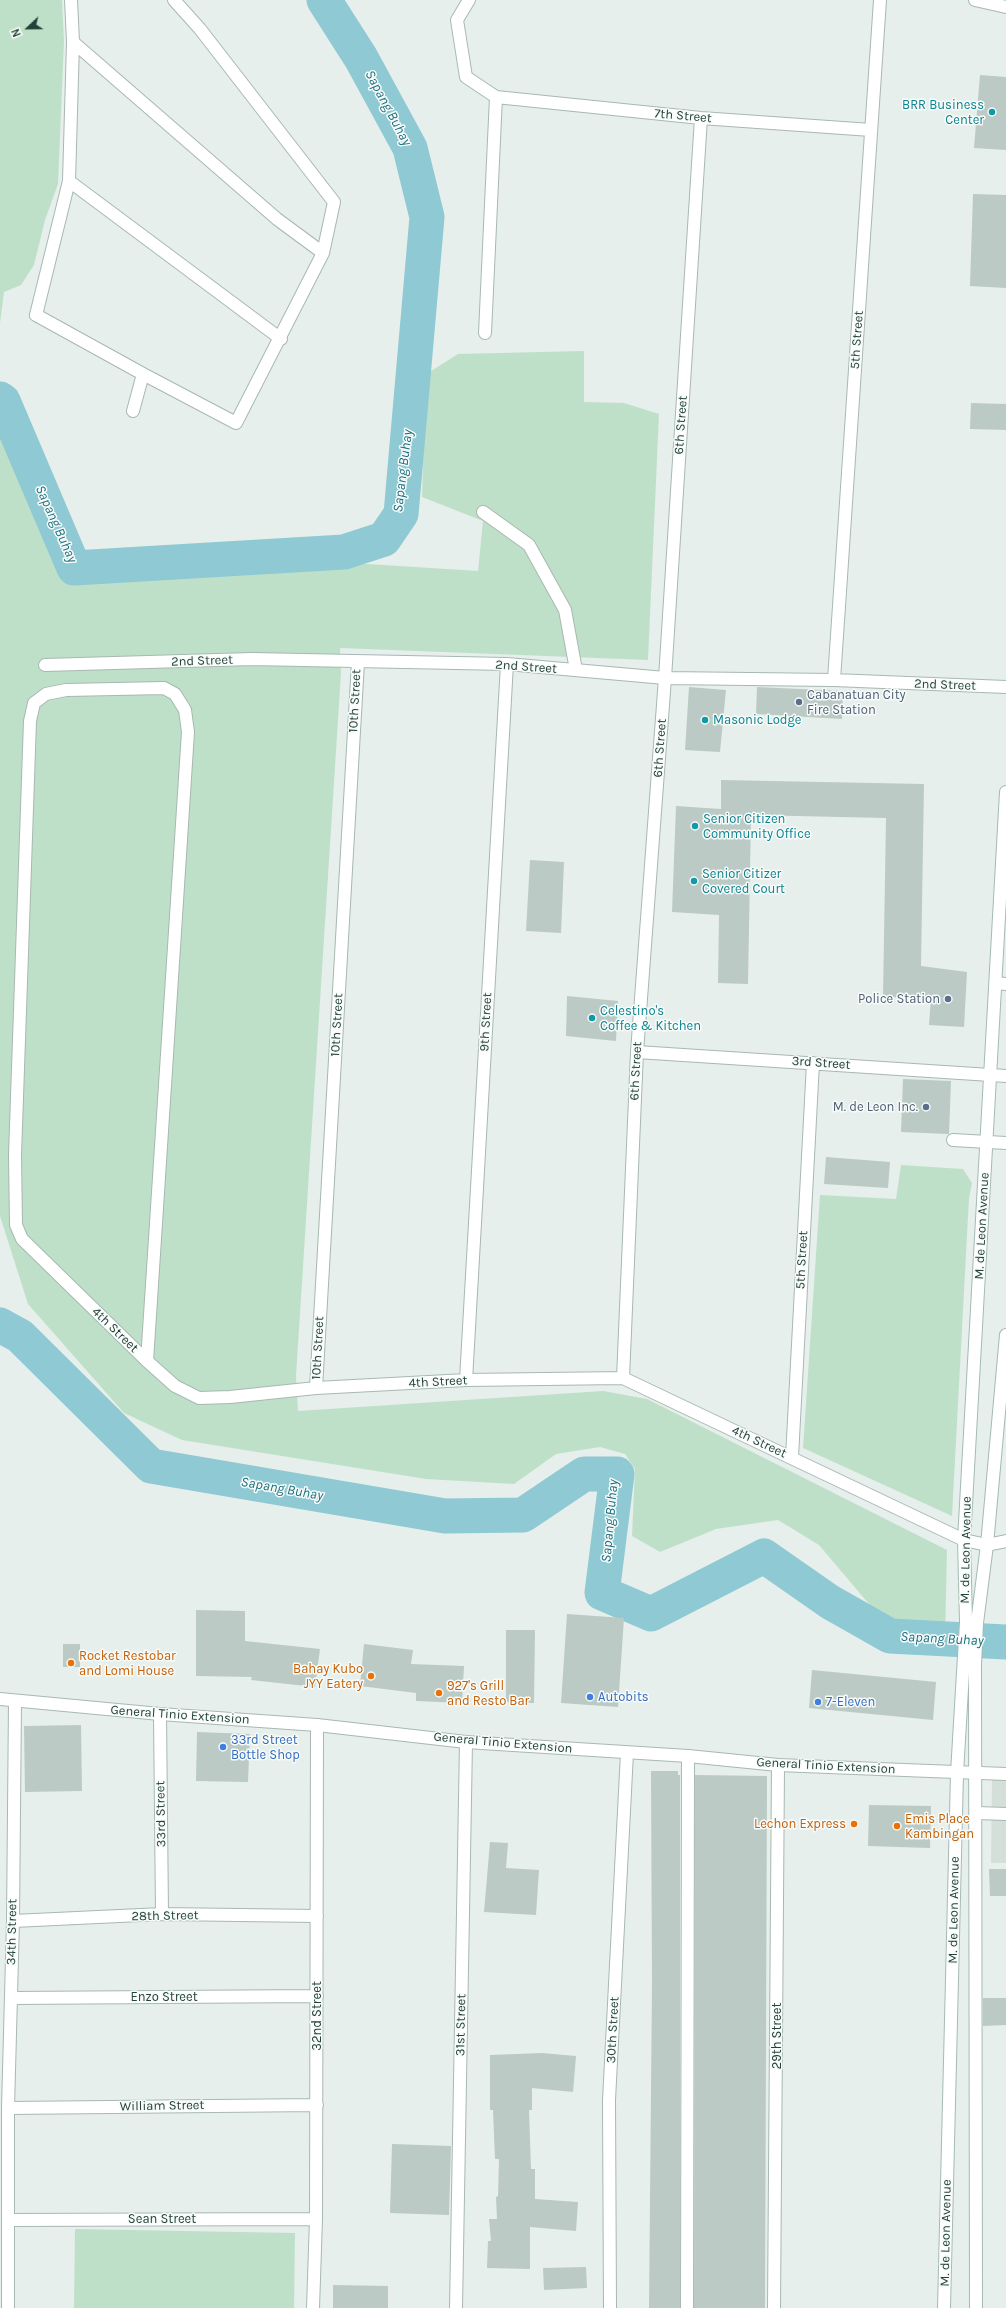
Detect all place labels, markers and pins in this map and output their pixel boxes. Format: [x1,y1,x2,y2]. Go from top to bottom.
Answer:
place label: BRR Business Center [902,97,984,128]
marker: BRR Business Center [987,107,997,117]
place label: Cabanatuan City Fire Station [807,687,906,718]
marker: Cabanatuan City Fire Station [794,697,804,707]
place label: Masonic Lodge [713,712,802,728]
marker: Masonic Lodge [700,715,710,725]
place label: Senior Citizen Community Office [703,811,811,842]
marker: Senior Citizen Community Office [690,821,700,831]
place label: Senior Citizer Covered Court [702,866,785,897]
marker: Senior Citizer Covered Court [689,876,699,886]
place label: Police Station [858,991,940,1007]
marker: Police Station [943,994,953,1004]
place label: Celestino's Coffee & Kitchen [600,1003,701,1034]
marker: Celestino's Coffee & Kitchen [587,1013,597,1023]
place label: M. de Leon Inc. [833,1099,918,1115]
marker: M. de Leon Inc. [921,1102,931,1112]
place label: Rocket Restobar and Lomi House [79,1648,176,1679]
marker: Rocket Restobar and Lomi House [66,1658,76,1668]
place label: Bahay Kubo JYY Eatery [293,1661,363,1692]
marker: Bahay Kubo JYY Eatery [366,1671,376,1681]
place label: 927's Grill and Resto Bar [447,1678,529,1709]
marker: 927's Grill and Resto Bar [434,1688,444,1698]
place label: Autobits [598,1689,649,1705]
marker: Autobits [585,1692,595,1702]
place label: 7-Eleven [826,1694,875,1710]
marker: 7-Eleven [813,1697,823,1707]
place label: 33rd Street Bottle Shop [231,1732,300,1763]
marker: 33rd Street Bottle Shop [218,1742,228,1752]
place label: Emis Place Kambingan [905,1811,974,1842]
place label: Lechon Express [754,1816,846,1832]
marker: Lechon Express [849,1819,859,1829]
marker: Emis Place Kambingan [892,1821,902,1831]

